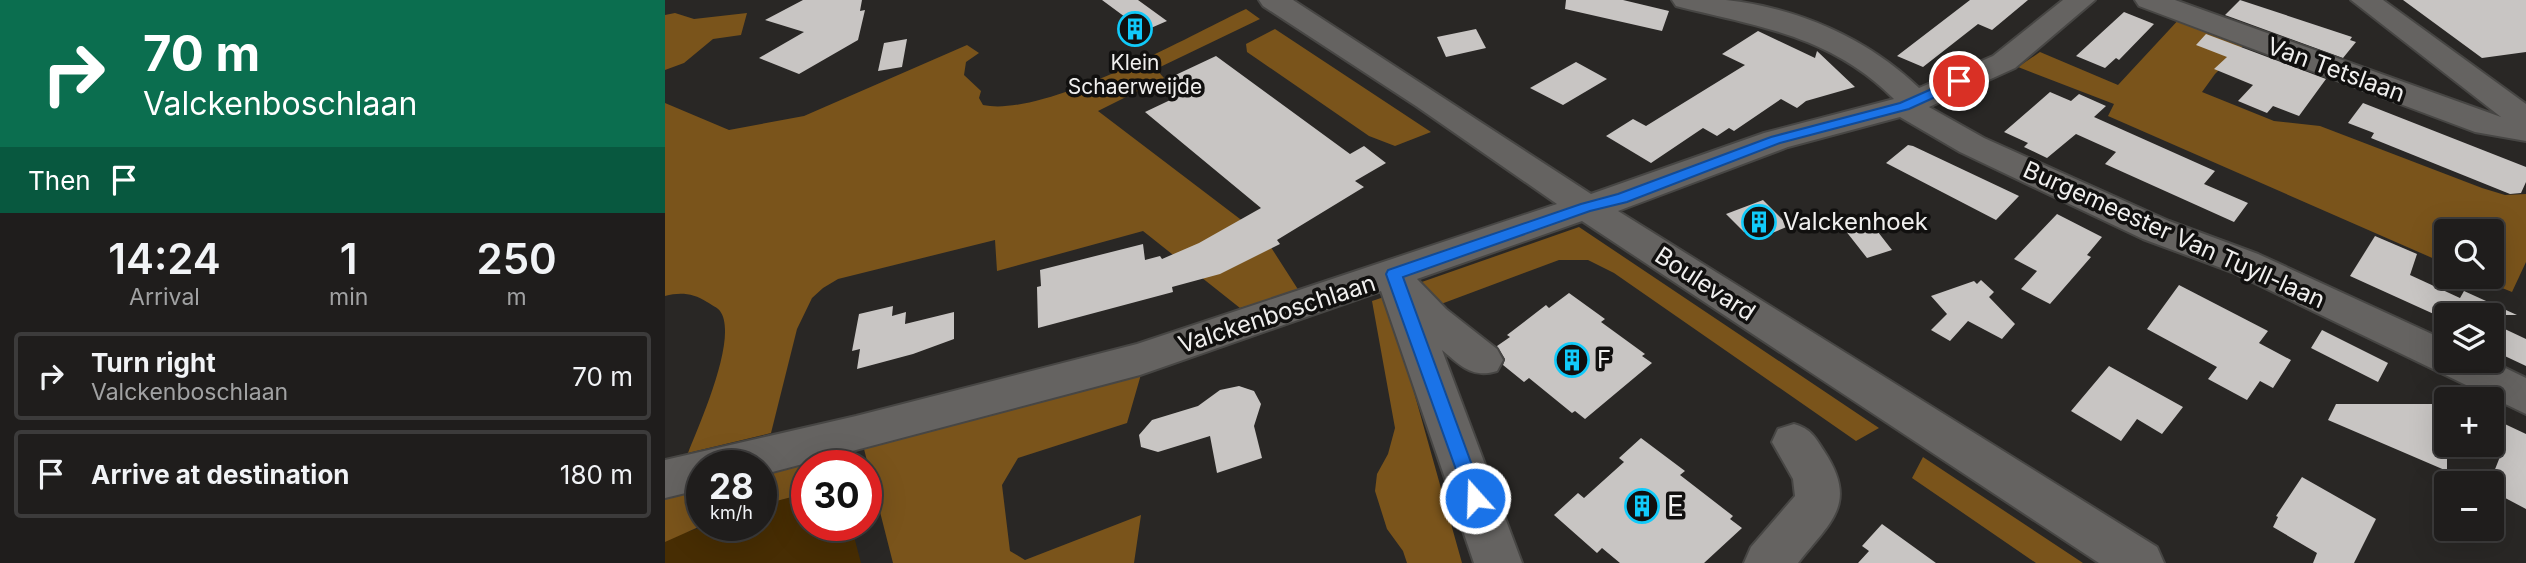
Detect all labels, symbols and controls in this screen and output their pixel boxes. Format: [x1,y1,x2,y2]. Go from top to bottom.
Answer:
building icon: Klein Schaerweijde [1116,10,1154,48]
text: 70 m [143,24,260,83]
icon: right [28,28,119,119]
street label: Van Tetslaan [2263,31,2409,108]
place label: Klein Schaerweijde [1068,50,1202,99]
pin [1929,51,1989,111]
icon: arrive [1940,62,1978,100]
text: Valckenboschlaan [143,84,417,123]
street label: Burgemeester Van Tuyll-laan [2019,155,2330,314]
icon: arrive [105,161,143,199]
text: Then [28,165,91,196]
building icon: Valckenhoek [1740,203,1778,241]
place label: Valckenhoek [1783,207,1928,236]
map controls [2434,219,2504,541]
button: search [2434,219,2504,289]
text: 14:24 [108,233,221,284]
text: 1 [340,233,358,284]
text: 250 [476,233,557,284]
street label: Boulevard [1650,240,1761,327]
street label: Valckenboschlaan [1175,268,1379,359]
text: Arrival [129,283,200,311]
text: min [329,283,368,311]
text: m [507,283,527,311]
button: layers [2434,303,2504,373]
building icon: F [1553,341,1591,379]
place label: F [1597,345,1611,374]
text: Turn right [91,347,216,378]
icon: right [32,357,70,395]
text: 70 m [572,361,633,392]
text: Valckenboschlaan [91,378,288,406]
button: + [2434,387,2504,457]
speed limit sign: 30 [791,450,882,541]
icon: arrive [32,455,70,493]
text: Arrive at destination [91,459,350,490]
text: 180 m [560,459,633,490]
position arrow [1438,461,1512,535]
text: 28 [709,465,754,507]
button: − [2434,471,2504,541]
building icon: E [1623,487,1661,525]
place label: E [1667,489,1684,523]
text: km/h [710,502,753,523]

